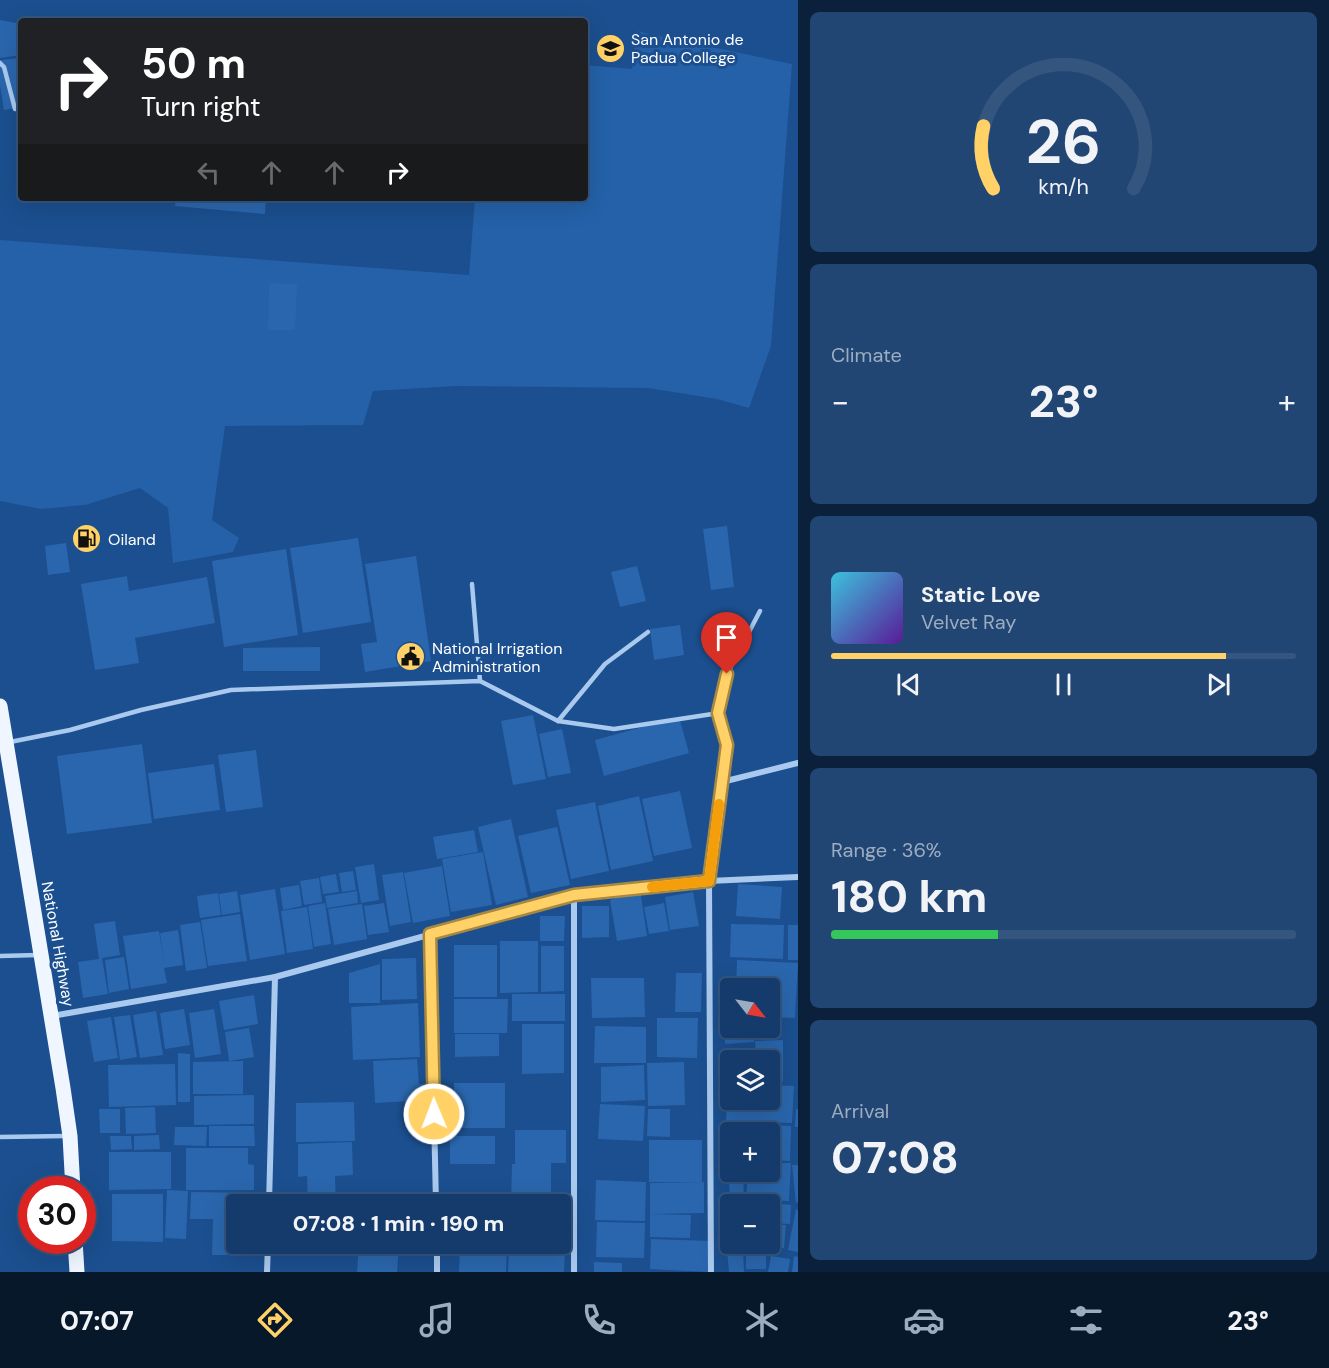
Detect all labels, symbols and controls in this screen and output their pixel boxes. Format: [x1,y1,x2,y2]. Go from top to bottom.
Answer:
place label: San Antonio de Padua College [631,29,744,68]
school or university icon: San Antonio de Padua College [594,32,626,64]
text: 50 m [141,36,246,91]
icon: right [42,42,120,120]
text: Turn right [141,89,261,124]
text: 26 [1026,101,1101,182]
icon: left [192,156,225,189]
icon: ahead [255,156,288,189]
icon: ahead [318,156,351,189]
icon: right [381,156,414,189]
text: km/h [1038,173,1089,201]
text: Climate [831,342,902,368]
text: 23° [1029,372,1098,431]
text: − [831,380,849,423]
text: + [1278,380,1296,423]
fuel station icon: Oiland [71,523,103,555]
place label: Oiland [108,529,156,550]
text: Static Love [921,580,1041,609]
text: Velvet Ray [921,609,1016,635]
pin [701,612,752,674]
icon: arrive [710,621,743,654]
place label: National Irrigation Administration [432,638,562,677]
public building icon: National Irrigation Administration [395,641,427,673]
icon: previous [892,668,925,701]
icon: pause [1047,668,1080,701]
icon: next [1202,668,1235,701]
text: Range · 36% [831,837,941,863]
text: 180 km [831,867,987,926]
street label: National Highway [37,880,79,1008]
north arrow [720,978,780,1038]
map controls [720,978,780,1254]
button: layers [720,1050,780,1110]
position arrow [402,1082,466,1146]
text: Arrival [831,1098,889,1124]
button: + [720,1122,780,1182]
text: 07:08 [831,1128,959,1187]
speed limit sign: 30 [18,1176,96,1254]
button: − [720,1194,780,1254]
text: 07:08 · 1 min · 190 m [293,1209,504,1238]
icon: directions [254,1299,296,1341]
icon: music [416,1299,458,1341]
icon: phone [578,1299,620,1341]
icon: climate [741,1299,783,1341]
icon: car [903,1299,945,1341]
icon: filters [1065,1299,1107,1341]
text: 07:07 [60,1303,134,1338]
text: 23° [1227,1303,1269,1338]

